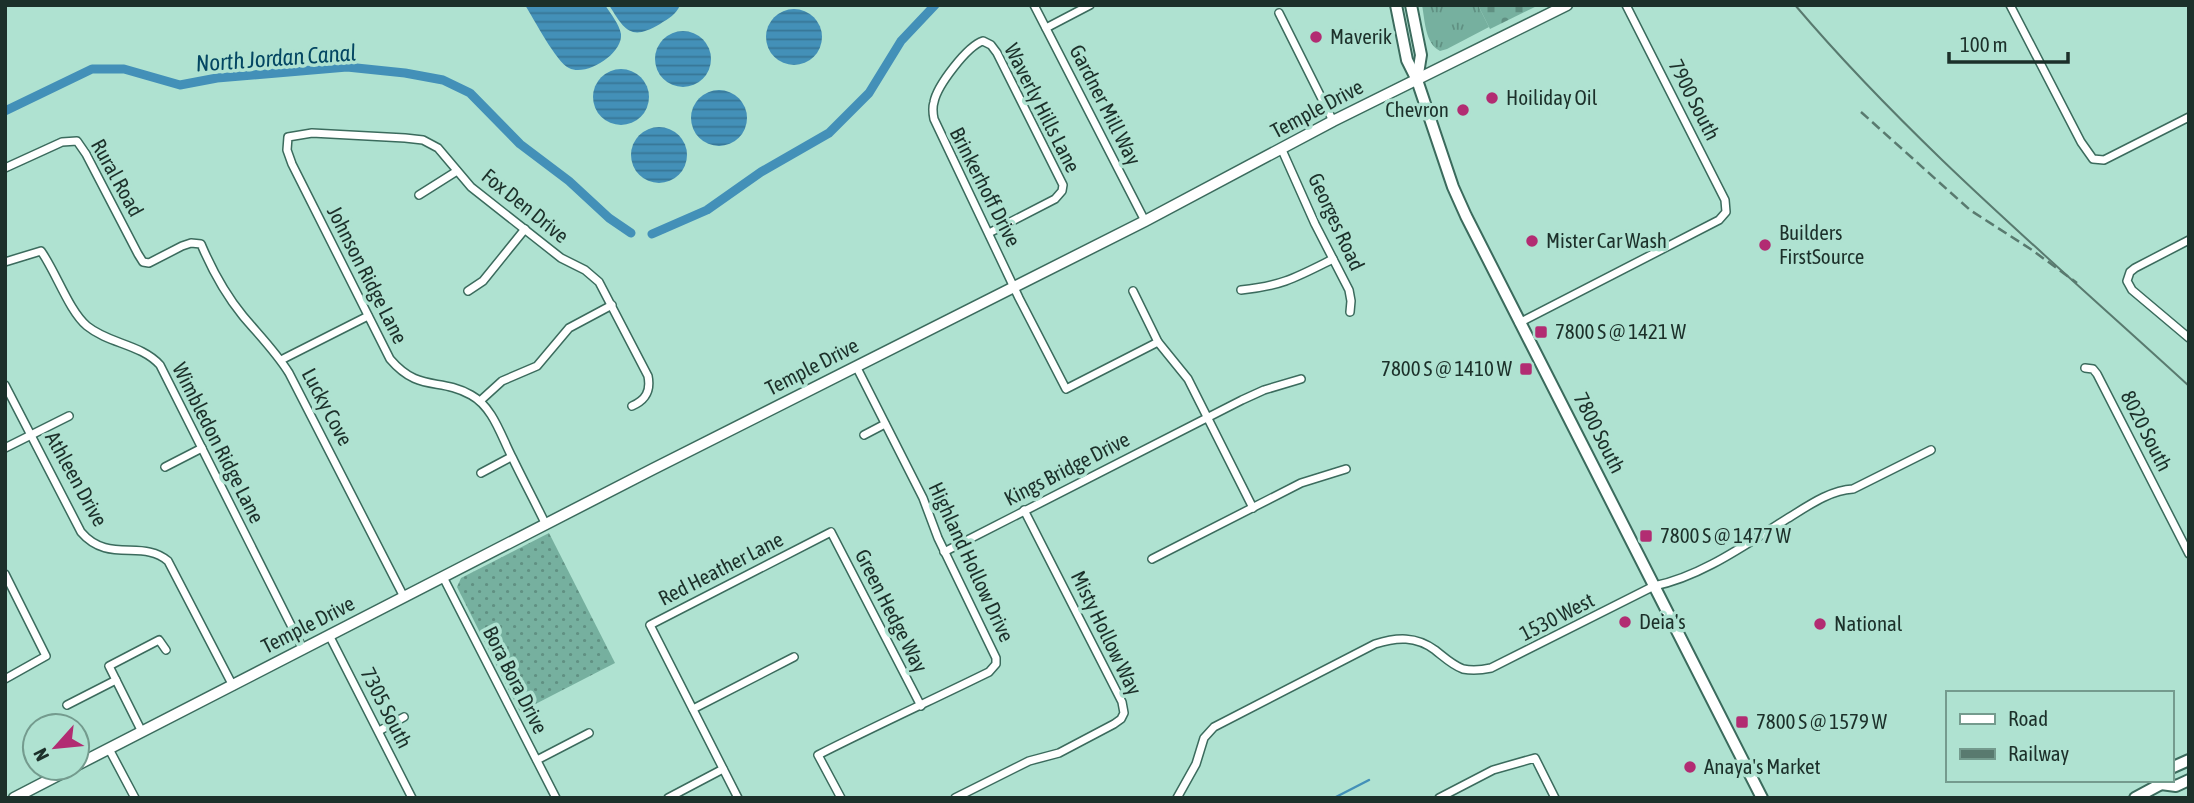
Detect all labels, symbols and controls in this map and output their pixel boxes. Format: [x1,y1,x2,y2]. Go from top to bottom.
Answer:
scale bar [1949,21,2068,65]
place label: Maverik [1330,24,1392,48]
marker: Maverik [1308,29,1324,45]
text: 100 m [1960,32,2008,56]
water label: North Jordan Canal [195,39,357,77]
street label: Waverly Hills Lane [1000,39,1086,176]
street label: Gardner Mill Way [1065,40,1147,169]
street label: 7900 South [1664,55,1725,144]
street label: Temple Drive [1266,74,1367,142]
place label: Hoiliday Oil [1506,85,1598,109]
marker: Hoiliday Oil [1484,90,1500,106]
place label: Chevron [1385,97,1449,121]
marker: Chevron [1455,102,1471,118]
street label: Brinkerhoff Drive [946,123,1026,250]
street label: Rural Road [87,135,149,220]
street label: Fox Den Drive [478,163,574,247]
street label: Georges Road [1304,169,1370,274]
street label: Johnson Ridge Lane [323,202,413,347]
place label: Builders FirstSource [1779,220,1864,268]
place label: Mister Car Wash [1546,228,1667,252]
marker: Mister Car Wash [1524,233,1540,249]
marker: Builders FirstSource [1757,237,1773,253]
place label: 7800 S @ 1421 W [1555,319,1687,343]
marker: 7800 S @ 1421 W [1533,324,1549,340]
street label: Temple Drive [761,332,862,400]
place label: 7800 S @ 1410 W [1381,356,1513,380]
street label: Wimbledon Ridge Lane [168,358,270,527]
marker: 7800 S @ 1410 W [1518,361,1534,377]
street label: Lucky Cove [298,364,358,449]
street label: 8020 South [2116,386,2177,475]
street label: 7800 South [1569,388,1630,477]
street label: Kings Bridge Drive [1000,426,1133,510]
street label: Athleen Drive [41,427,113,530]
street label: Highland Hollow Drive [924,478,1019,645]
place label: 7800 S @ 1477 W [1660,523,1792,547]
street label: Red Heather Lane [654,526,787,610]
marker: 7800 S @ 1477 W [1638,528,1654,544]
street label: Green Hedge Way [851,545,933,676]
street label: Misty Hollow Way [1067,567,1147,699]
street label: 1530 West [1515,587,1598,645]
street label: Temple Drive [257,590,358,658]
place label: Deia's [1639,609,1686,633]
place label: National [1834,611,1903,635]
marker: Deia's [1617,614,1633,630]
marker: National [1812,616,1828,632]
street label: Bora Bora Drive [479,622,553,737]
street label: 7305 South [356,663,417,752]
legend [1946,691,2173,782]
text: Road [2008,706,2048,730]
place label: 7800 S @ 1579 W [1756,709,1888,733]
north arrow [21,712,91,782]
marker: 7800 S @ 1579 W [1734,714,1750,730]
text: Railway [2008,741,2070,765]
text: N [29,745,53,765]
place label: Anaya's Market [1704,754,1821,778]
marker: Anaya's Market [1682,759,1698,775]

